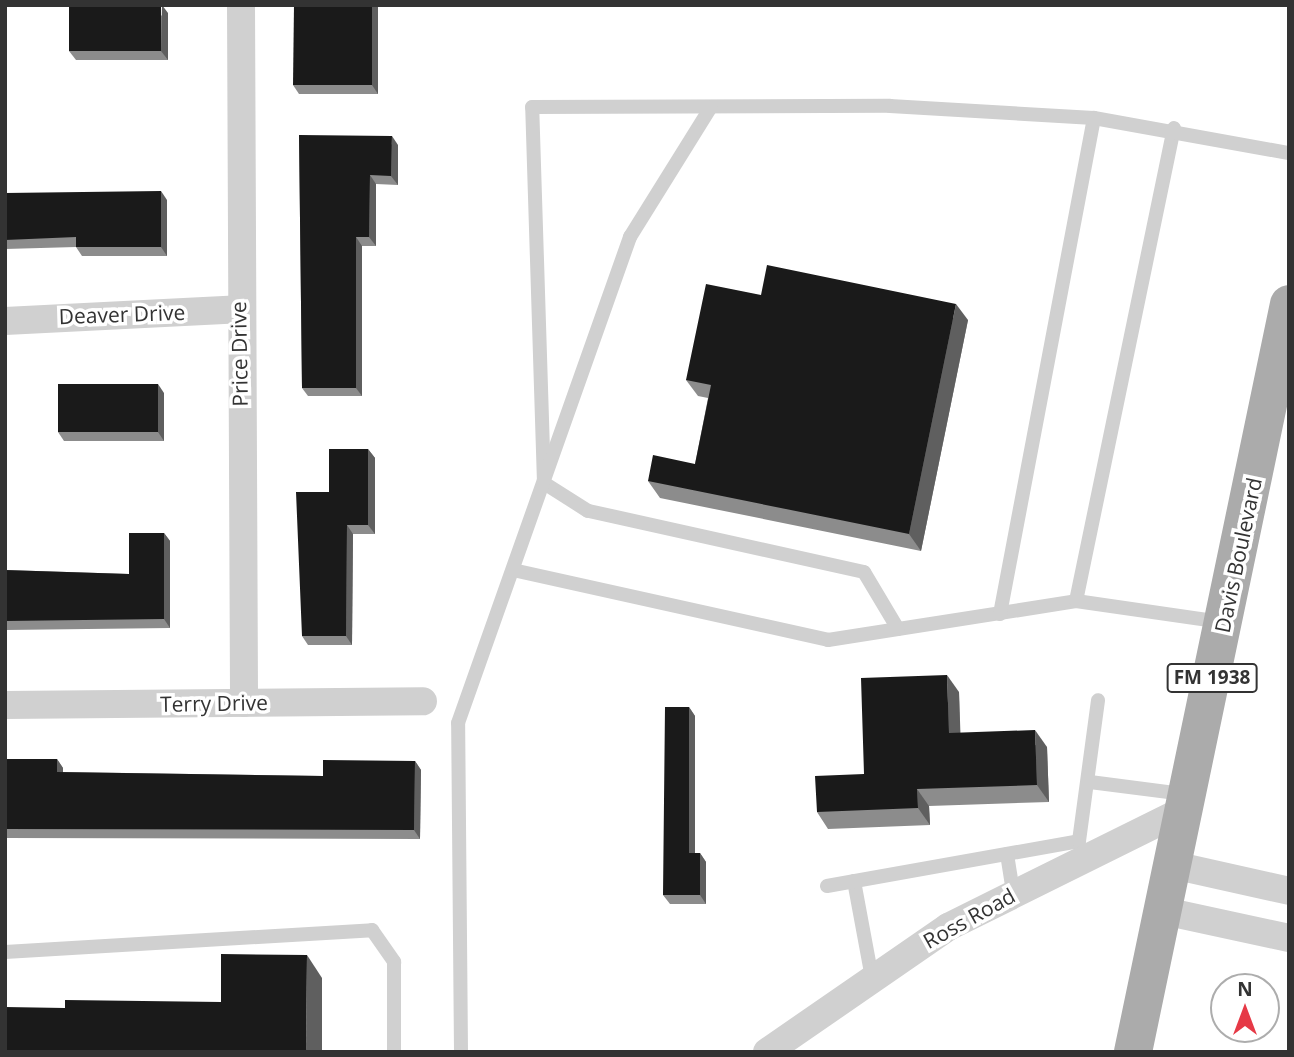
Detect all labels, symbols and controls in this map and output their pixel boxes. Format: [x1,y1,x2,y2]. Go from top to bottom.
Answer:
street label: Deaver Drive [58,299,186,329]
street label: Price Drive [225,301,253,407]
street label: Davis Boulevard [1209,475,1267,635]
road number: FM 1938 [1166,663,1258,694]
street label: Terry Drive [160,689,268,717]
street label: Ross Road [919,882,1019,954]
north arrow [1210,973,1280,1043]
text: N [1237,976,1253,1002]

